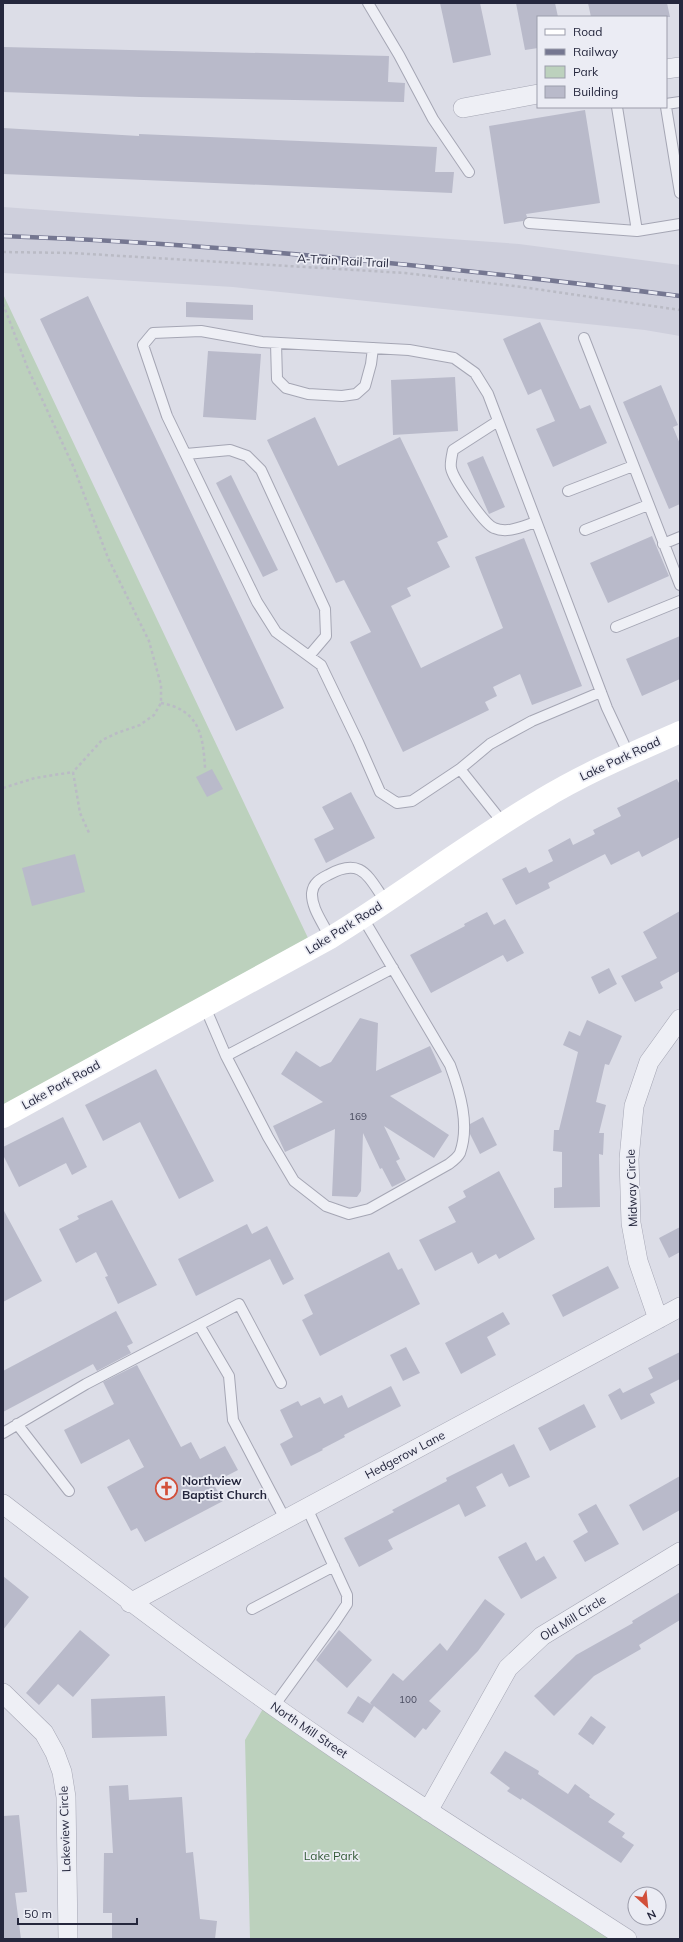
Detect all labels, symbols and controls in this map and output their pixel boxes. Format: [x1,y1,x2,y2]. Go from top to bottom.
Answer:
legend [537,16,667,108]
text: Road [573,24,602,39]
text: Railway [573,44,619,59]
text: Park [573,64,599,79]
text: Building [573,84,618,99]
street label: A-Train Rail Trail [297,251,389,270]
street label: Lake Park Road [577,733,662,784]
street label: Lake Park Road [303,898,385,957]
street label: Lake Park Road [19,1057,103,1112]
house number: 169 [349,1110,367,1123]
street label: Midway Circle [623,1149,640,1227]
street label: Hedgerow Lane [362,1427,447,1482]
place label: Northview Baptist Church [182,1473,267,1502]
church icon: Northview Baptist Church [153,1475,179,1501]
street label: Old Mill Circle [537,1591,609,1644]
house number: 100 [399,1693,417,1706]
street label: North Mill Street [268,1698,351,1761]
street label: Lakeview Circle [56,1786,73,1872]
park label: Lake Park [304,1848,359,1863]
north arrow [627,1886,667,1926]
scale bar [18,1900,137,1926]
text: 50 m [24,1906,52,1921]
text: N [645,1907,658,1923]

